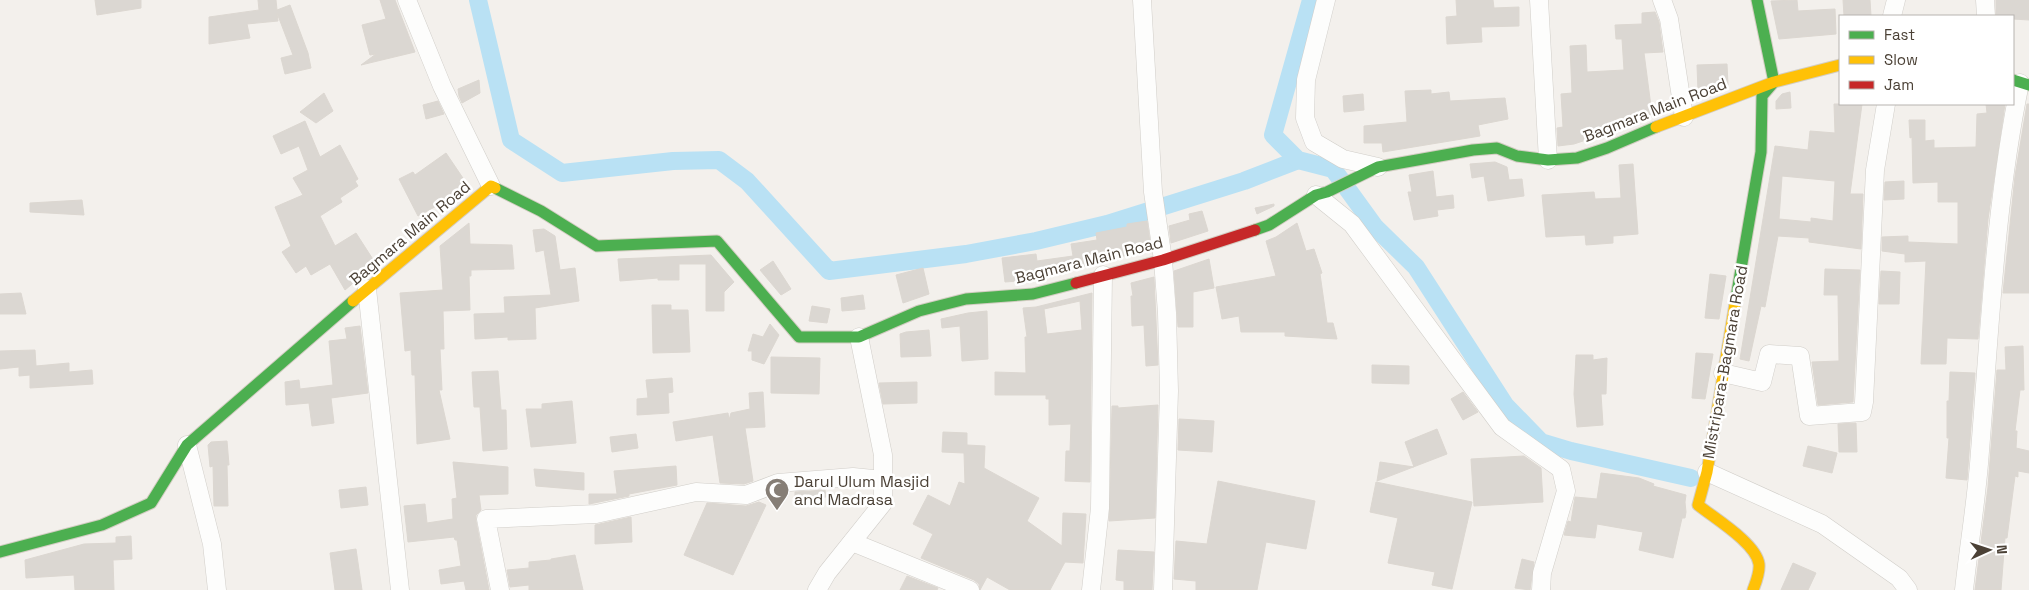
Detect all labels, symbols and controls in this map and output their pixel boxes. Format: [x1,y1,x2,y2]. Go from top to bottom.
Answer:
legend [1839,15,2014,105]
text: Fast [1884,25,1915,44]
text: Slow [1884,50,1918,69]
street label: Bagmara Main Road [1580,73,1730,147]
text: Jam [1884,75,1914,94]
street label: Bagmara Main Road [345,176,475,290]
street label: Bagmara Main Road [1013,231,1165,289]
street label: Mistripara-Bagmara Road [1698,264,1752,460]
place label: Darul Ulum Masjid and Madrasa [794,471,930,510]
mosque icon: Darul Ulum Masjid and Madrasa [764,477,790,511]
north arrow [1964,525,2014,575]
text: N [1993,544,2011,554]

